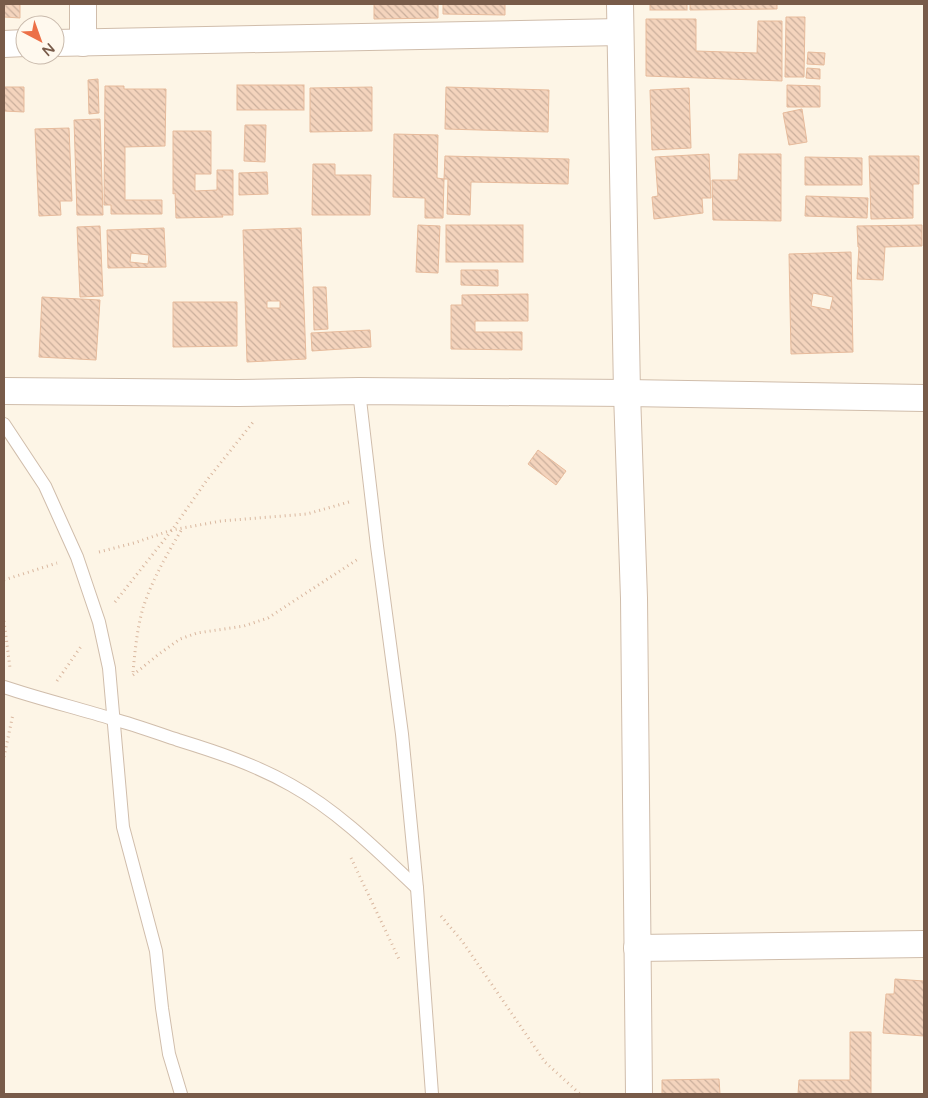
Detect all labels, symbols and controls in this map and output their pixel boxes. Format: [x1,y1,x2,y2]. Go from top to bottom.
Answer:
north arrow [15,15,65,65]
text: N [38,39,58,60]

